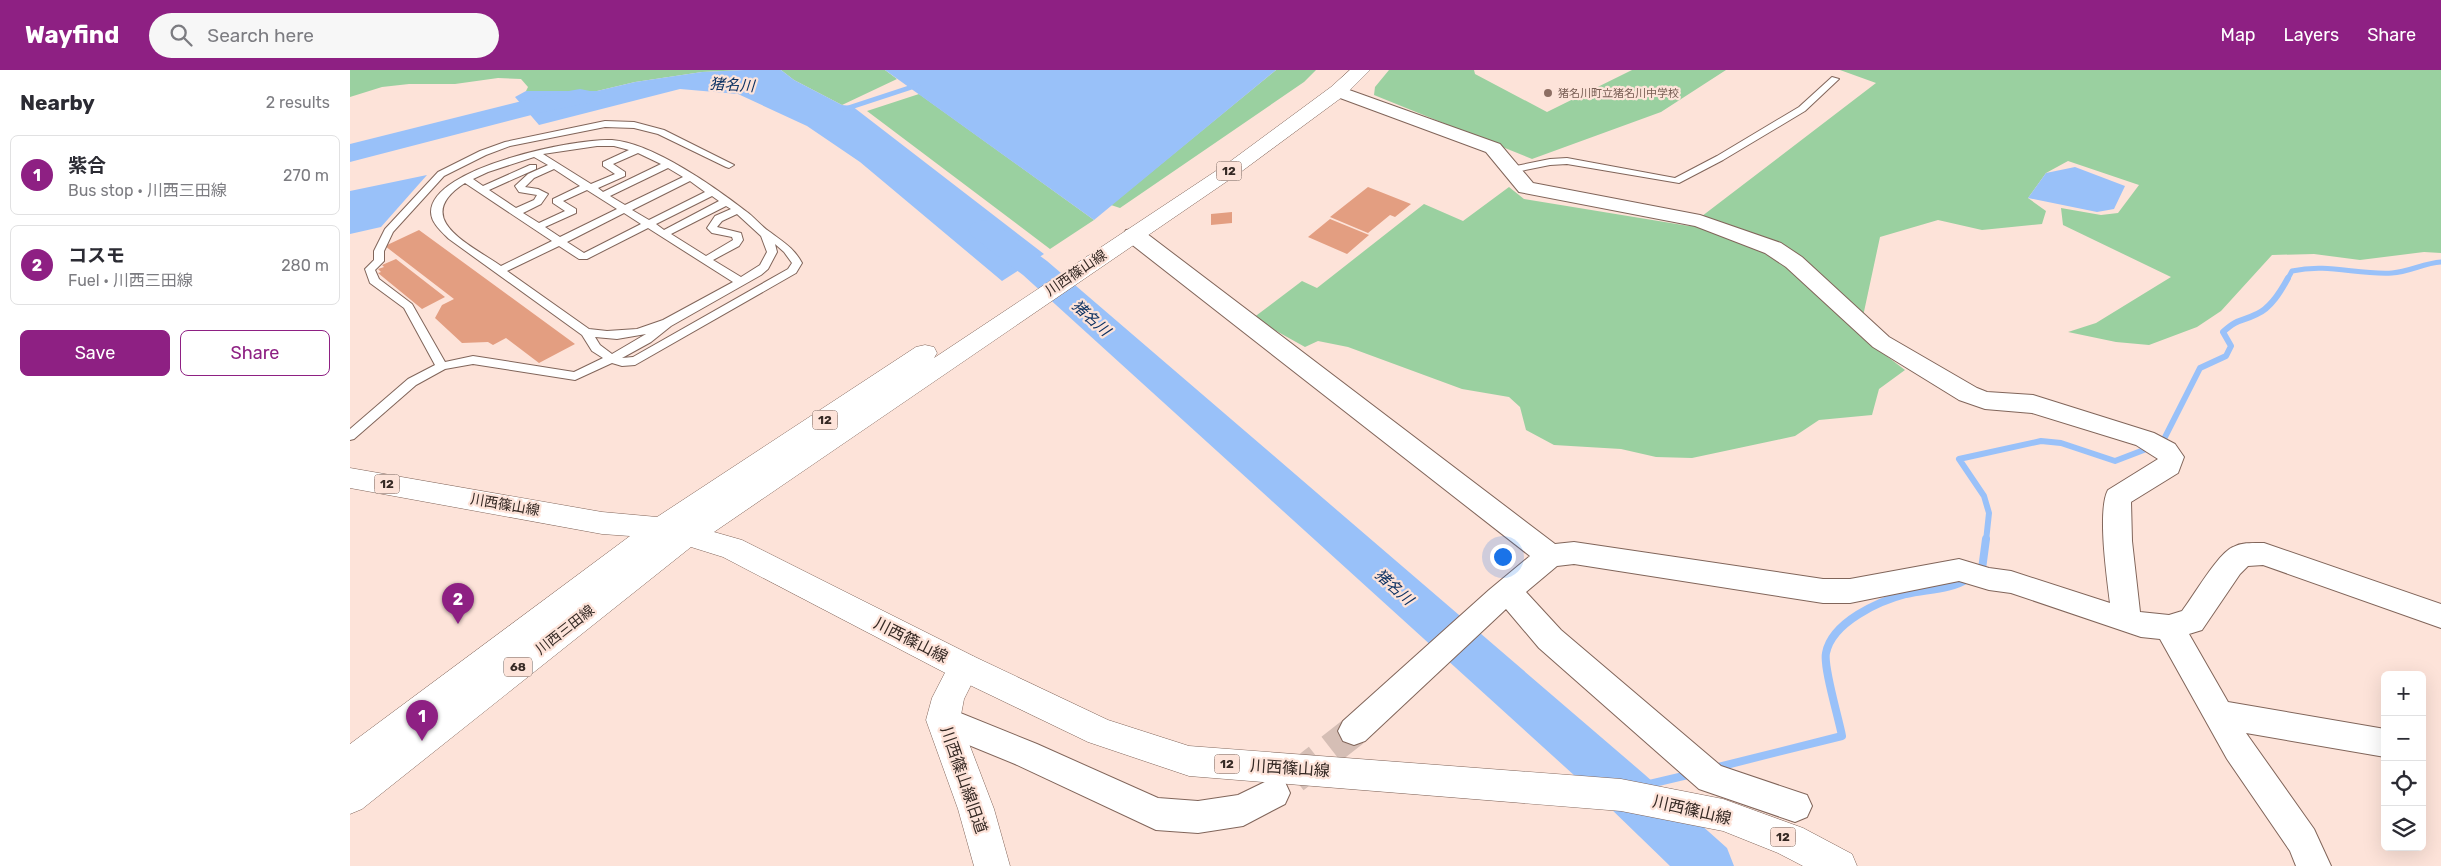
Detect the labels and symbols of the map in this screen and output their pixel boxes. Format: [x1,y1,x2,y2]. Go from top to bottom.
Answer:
water label: 猪名川 [709,75,757,95]
marker: 猪名川町立猪名川中学校 [1542,87,1554,99]
place label: 猪名川町立猪名川中学校 [1558,87,1679,100]
road number: 12 [1216,162,1242,180]
street label: 川西篠山線 [1042,246,1110,300]
water label: 猪名川 [1068,296,1115,341]
road number: 12 [812,410,838,430]
road number: 12 [374,474,400,494]
street label: 川西篠山線 [469,491,541,519]
your location [1490,544,1516,570]
water label: 猪名川 [1371,565,1418,610]
pin: 2 [442,583,474,624]
street label: 川西三田線 [532,602,598,658]
street label: 川西篠山線 [871,613,951,667]
road number: 68 [504,658,532,676]
pin: 1 [406,700,438,741]
street label: 川西篠山線旧道 [937,724,991,836]
road number: 12 [1214,754,1240,774]
street label: 川西篠山線 [1249,756,1331,780]
street label: 川西篠山線 [1651,792,1733,828]
road number: 12 [1770,828,1796,846]

